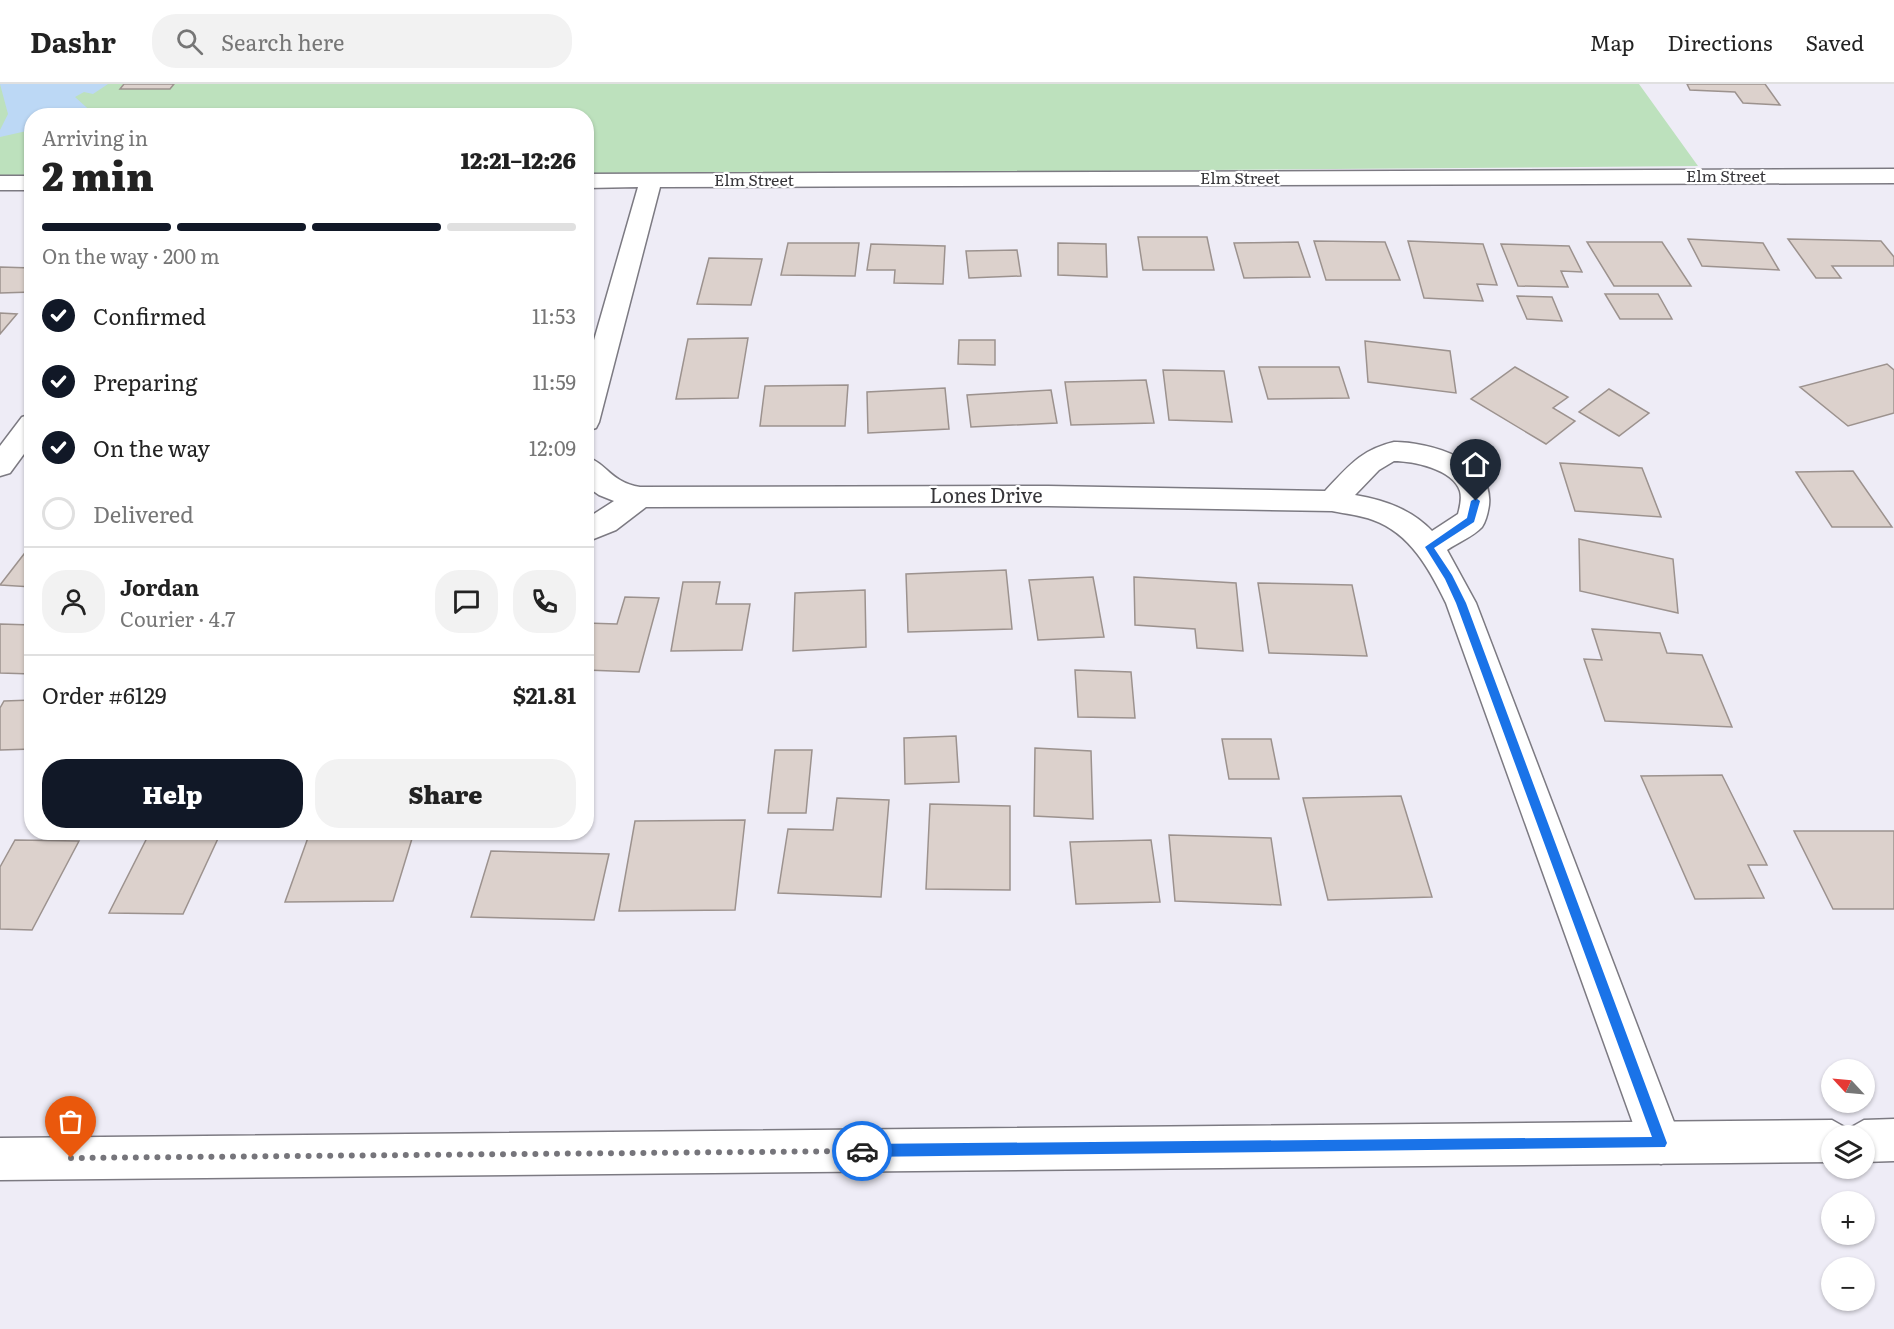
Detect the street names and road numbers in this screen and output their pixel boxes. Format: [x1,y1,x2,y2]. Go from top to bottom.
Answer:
street label: Elm Street [1686,163,1766,187]
street label: Elm Street [1200,165,1280,189]
street label: Elm Street [714,167,794,191]
street label: Lones Drive [929,479,1043,509]

